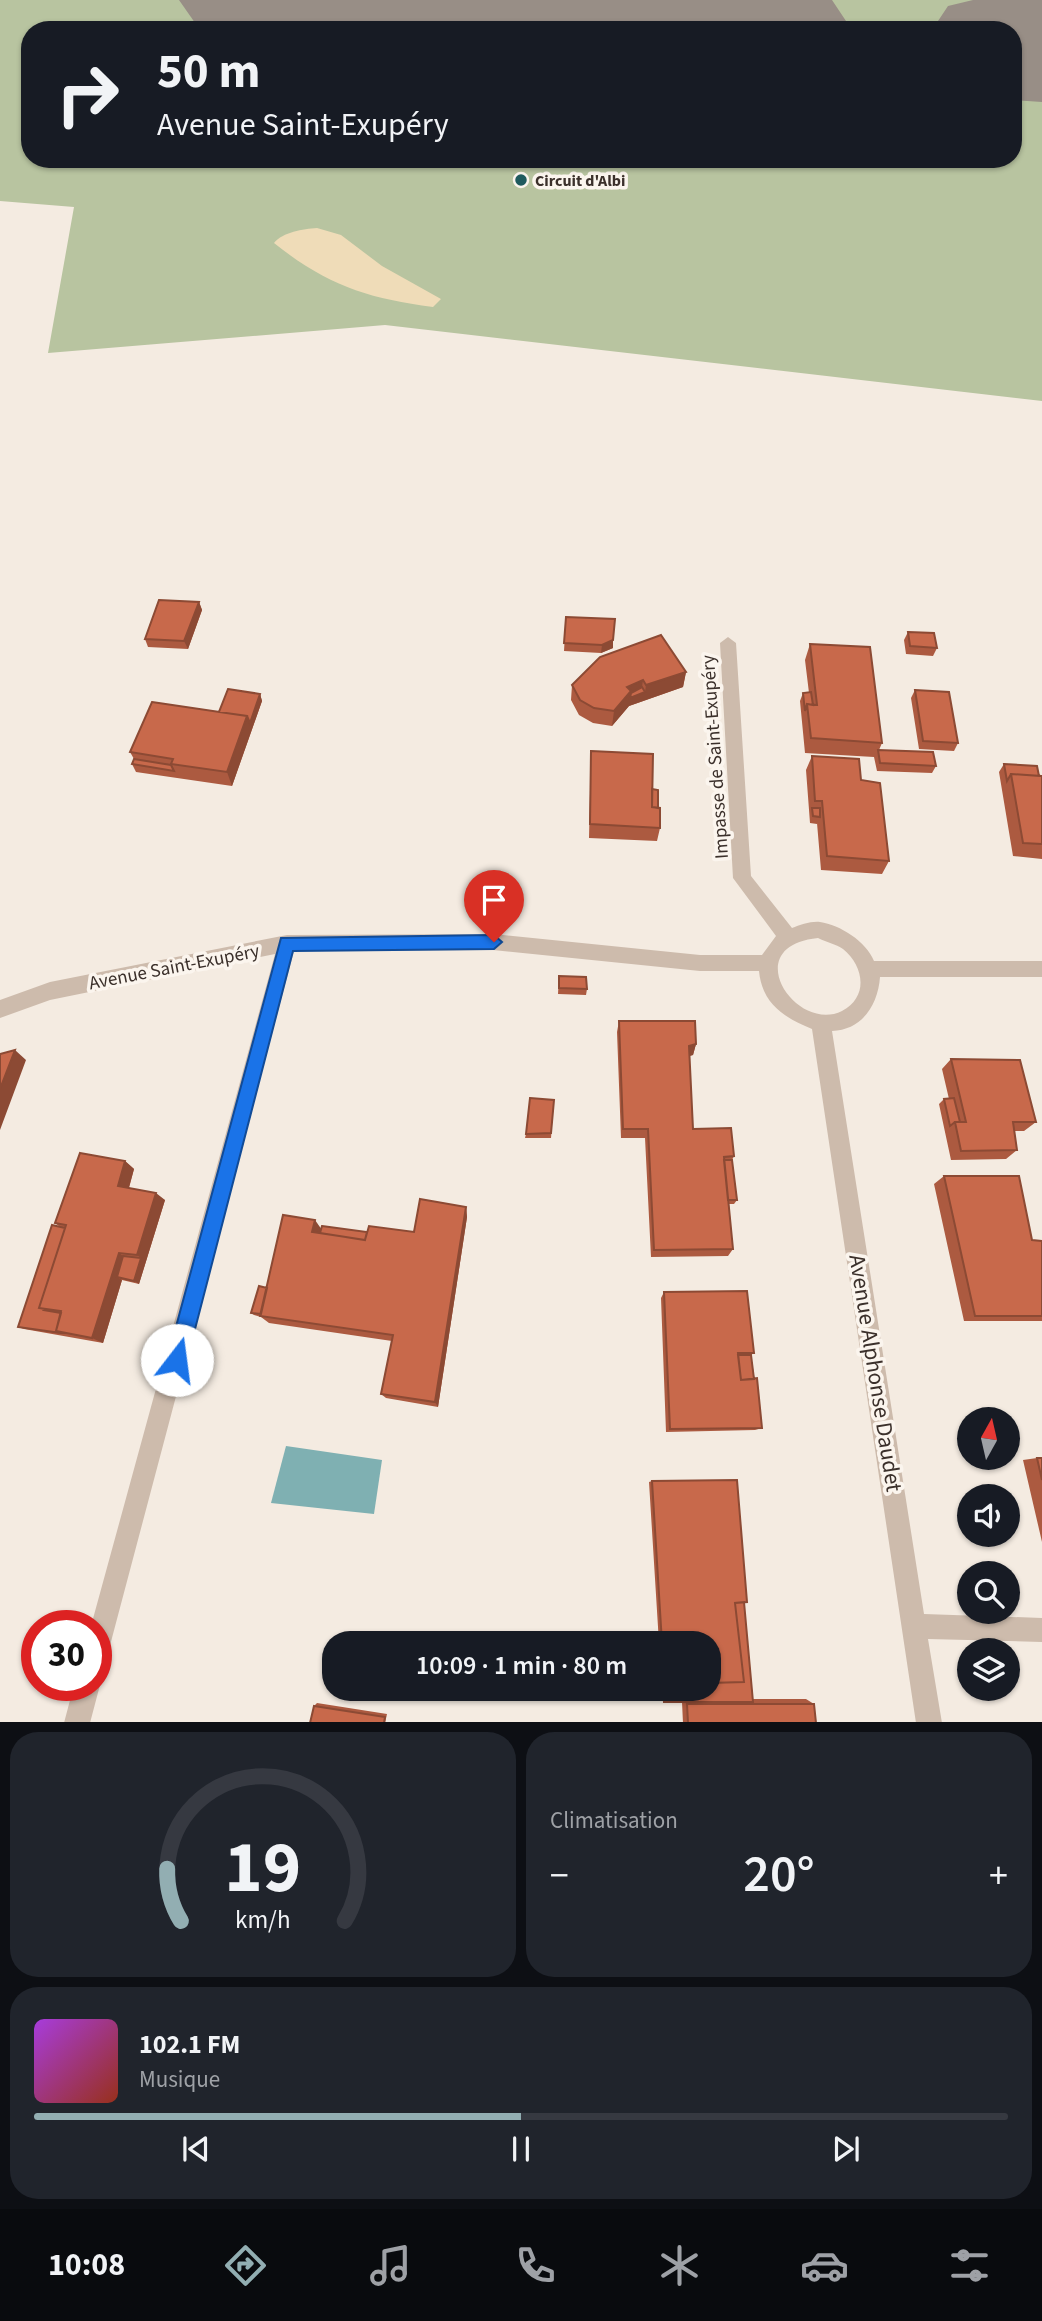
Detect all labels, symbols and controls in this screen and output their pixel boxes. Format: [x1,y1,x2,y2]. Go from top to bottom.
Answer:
text: 50 m [157,37,261,107]
icon: right [42,49,133,140]
text: Avenue Saint-Exupéry [157,102,449,148]
place label: Circuit d'Albi [535,170,625,192]
marker: Circuit d'Albi [513,172,529,188]
street label: Impasse de Saint-Exupéry [695,654,736,860]
pin [464,870,524,942]
icon: arrive [475,881,513,919]
street label: Avenue Saint-Exupéry [87,938,262,997]
street label: Avenue Alphonse Daudet [840,1252,911,1494]
position arrow [140,1323,214,1397]
north arrow [957,1407,1020,1470]
map controls [957,1407,1020,1701]
button: sound [957,1484,1020,1547]
button: search [957,1561,1020,1624]
speed limit sign: 30 [21,1610,112,1701]
button: layers [957,1638,1020,1701]
text: 10:09 · 1 min · 80 m [416,1647,627,1684]
text: Climatisation [550,1804,678,1837]
text: 19 [225,1816,301,1920]
text: 20° [743,1838,815,1912]
text: − [550,1849,569,1903]
text: + [989,1849,1008,1903]
text: km/h [235,1901,291,1937]
text: 102.1 FM [139,2026,240,2063]
text: Musique [139,2063,220,2096]
icon: previous [177,2130,215,2168]
icon: pause [502,2130,540,2168]
icon: next [827,2130,865,2168]
icon: directions [221,2241,270,2290]
icon: music [366,2241,415,2290]
icon: phone [511,2241,560,2290]
icon: climate [655,2241,704,2290]
icon: car [800,2241,849,2290]
icon: filters [945,2241,994,2290]
text: 10:08 [48,2242,125,2288]

